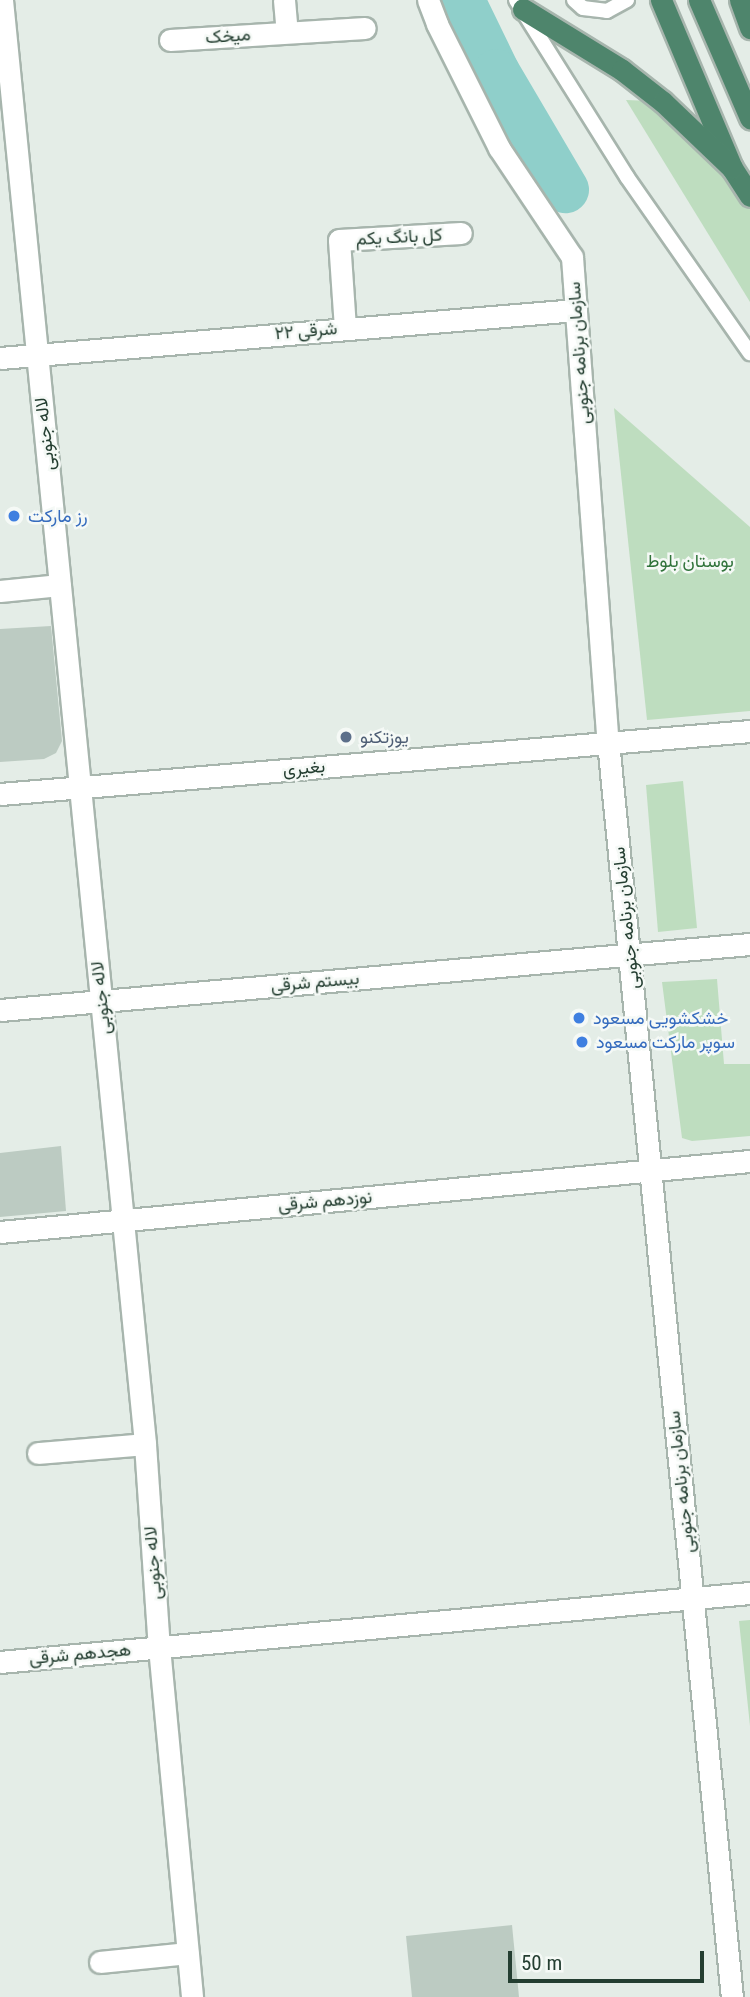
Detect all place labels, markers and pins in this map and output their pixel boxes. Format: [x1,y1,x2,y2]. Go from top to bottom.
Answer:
place label: رز مارکت [28,505,88,527]
marker: رز مارکت [6,508,22,524]
place label: یوزتکنو [360,726,409,748]
marker: یوزتکنو [338,729,354,745]
place label: خشکشویی مسعود [593,1007,728,1029]
marker: خشکشویی مسعود [571,1010,587,1026]
place label: سوپر مارکت مسعود [596,1031,735,1053]
marker: سوپر مارکت مسعود [574,1034,590,1050]

